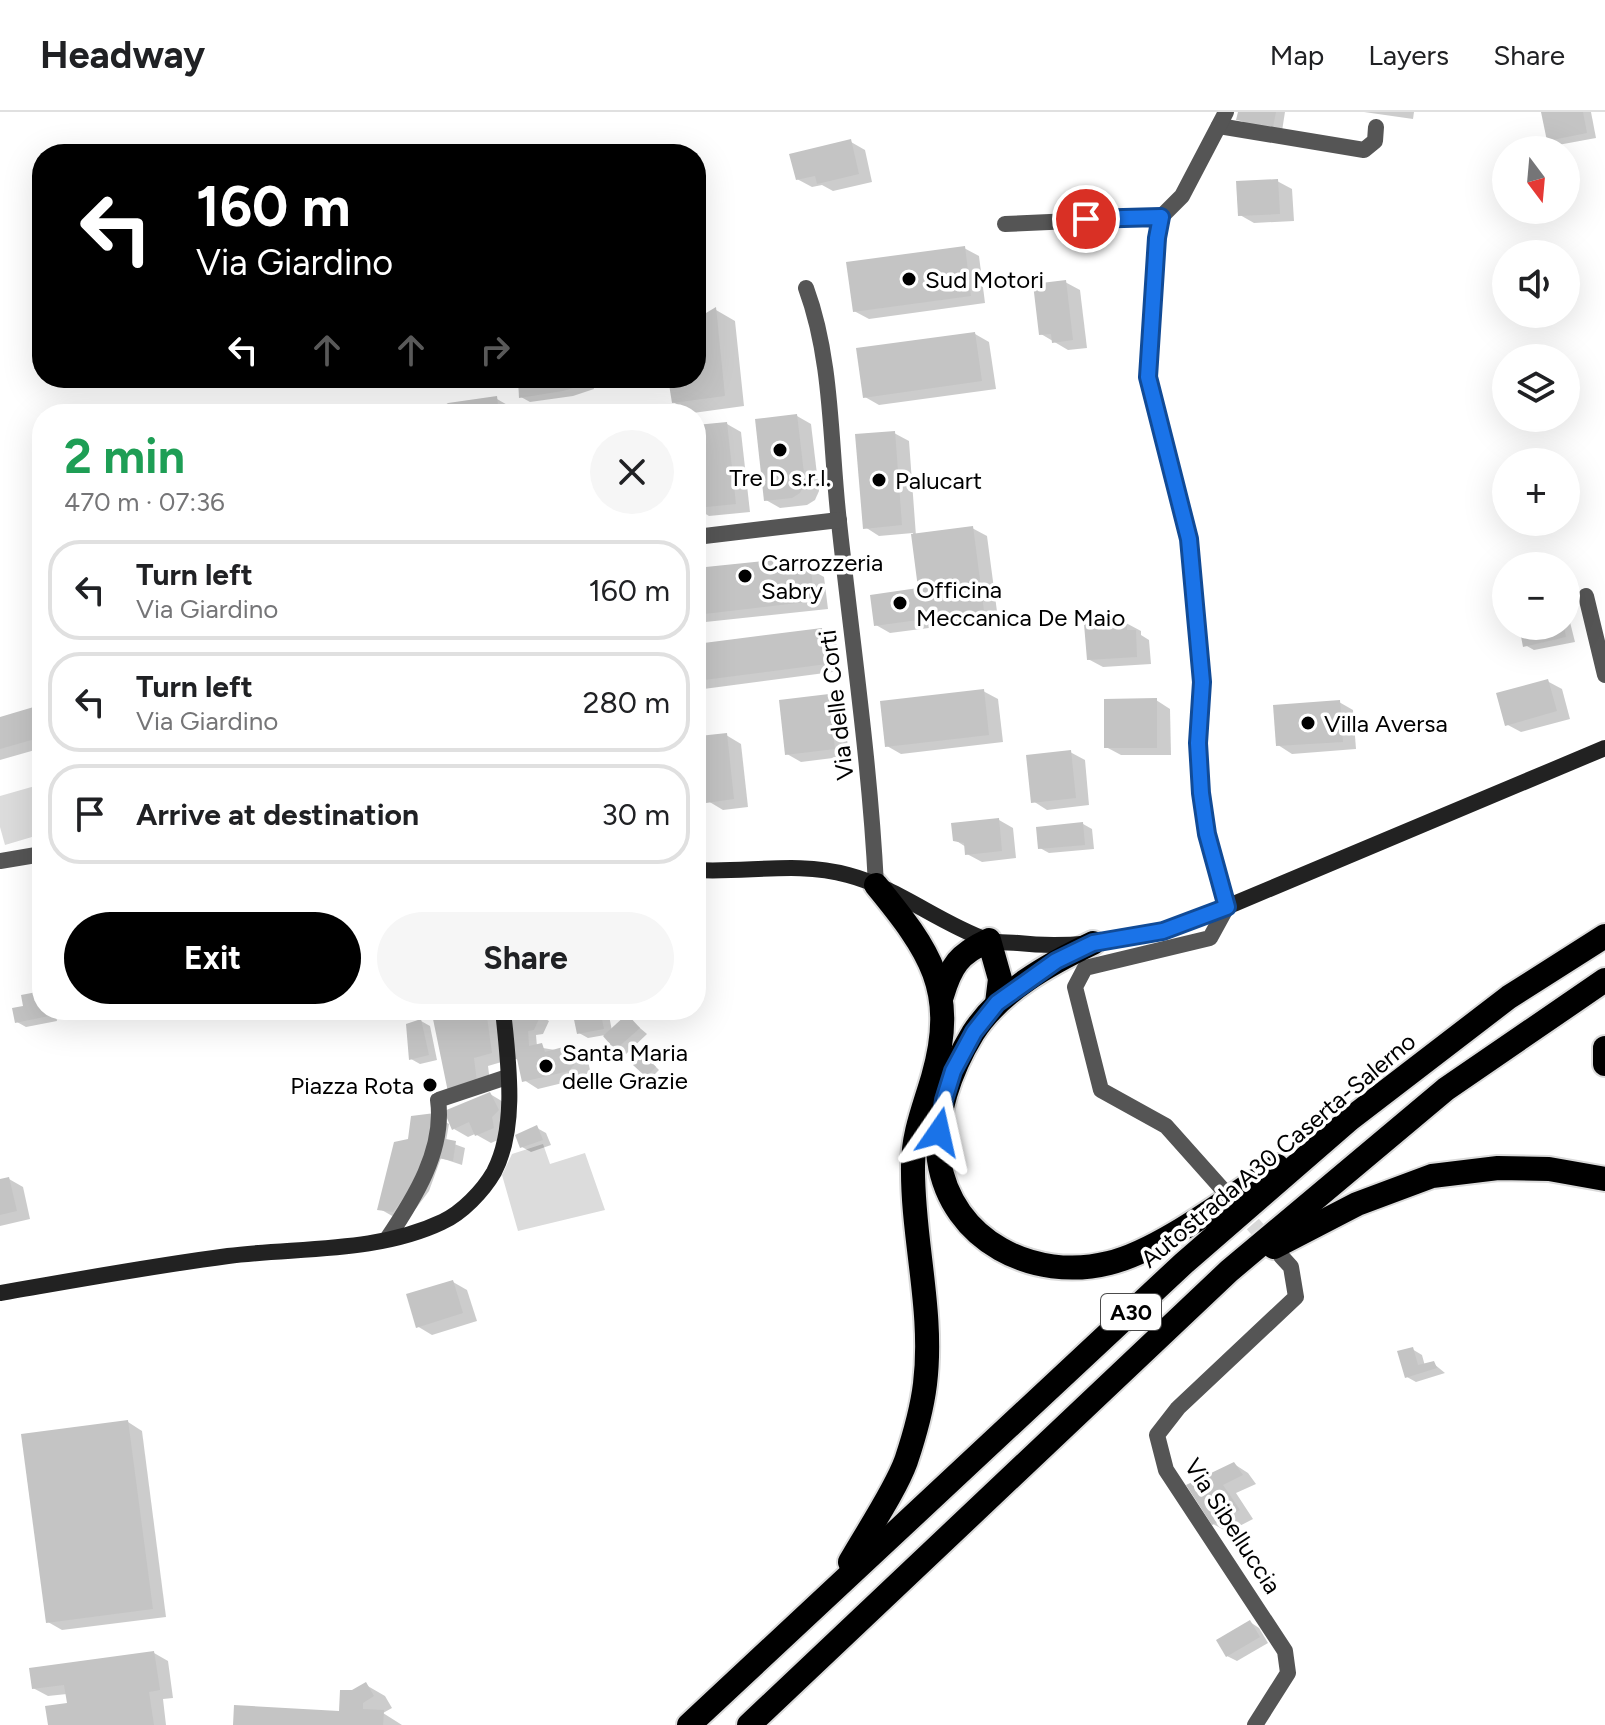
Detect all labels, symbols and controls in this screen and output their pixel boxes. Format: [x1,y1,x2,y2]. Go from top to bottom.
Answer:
text: Headway [40,32,205,78]
text: Map [1270,38,1324,72]
text: Layers [1368,38,1449,72]
text: Share [1493,38,1565,72]
north arrow [1492,136,1580,224]
map controls [1492,136,1580,640]
text: 160 m [196,173,351,240]
icon: left [64,176,168,280]
pin [1052,185,1120,253]
icon: arrive [1064,197,1108,241]
button: sound [1492,240,1580,328]
text: Via Giardino [196,241,393,284]
place label: Sud Motori [925,265,1044,294]
marker: Sud Motori [900,270,918,288]
icon: left [221,328,265,372]
icon: ahead [305,328,349,372]
icon: ahead [389,328,433,372]
icon: right [473,328,517,372]
button: layers [1492,344,1580,432]
text: 2 min [64,427,185,485]
button: close [590,430,674,514]
marker: Tre D s.r.l. [771,441,789,459]
button: + [1492,448,1580,536]
place label: Tre D s.r.l. [729,463,831,492]
place label: Palucart [895,466,982,495]
marker: Palucart [870,471,888,489]
text: 470 m · 07:36 [64,486,225,518]
place label: Carrozzeria Sabry [761,548,883,605]
button: − [1492,552,1580,640]
text: Turn left [136,556,253,593]
marker: Carrozzeria Sabry [736,567,754,585]
icon: left [68,568,112,612]
text: 160 m [588,572,670,609]
place label: Officina Meccanica De Maio [916,575,1125,632]
text: Via Giardino [136,593,278,625]
marker: Officina Meccanica De Maio [891,594,909,612]
street label: Via delle Corti [812,628,860,782]
text: Turn left [136,668,253,705]
icon: left [68,680,112,724]
text: 280 m [583,684,670,721]
text: Via Giardino [136,705,278,737]
place label: Villa Aversa [1324,709,1448,738]
marker: Villa Aversa [1299,714,1317,732]
icon: arrive [68,792,112,836]
text: Arrive at destination [136,796,419,833]
text: 30 m [602,796,670,833]
button: Exit [64,912,361,1004]
button: Share [377,912,674,1004]
street label: Autostrada A30 Caserta-Salerno [1135,1026,1421,1274]
place label: Santa Maria delle Grazie [562,1038,688,1095]
marker: Santa Maria delle Grazie [537,1057,555,1075]
place label: Piazza Rota [290,1071,414,1100]
marker: Piazza Rota [421,1076,439,1094]
position arrow [897,1090,981,1174]
road number: A30 [1101,1294,1161,1330]
street label: Via Sibelluccia [1178,1453,1288,1599]

